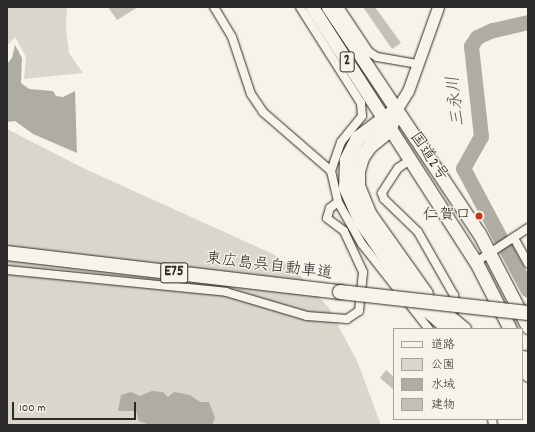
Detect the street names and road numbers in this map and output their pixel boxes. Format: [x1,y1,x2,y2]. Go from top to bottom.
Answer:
road number: 2 [339,49,355,75]
street label: 国道2号 [405,129,451,185]
street label: 東広島呉自動車道 [204,250,334,284]
road number: E75 [160,260,188,286]

